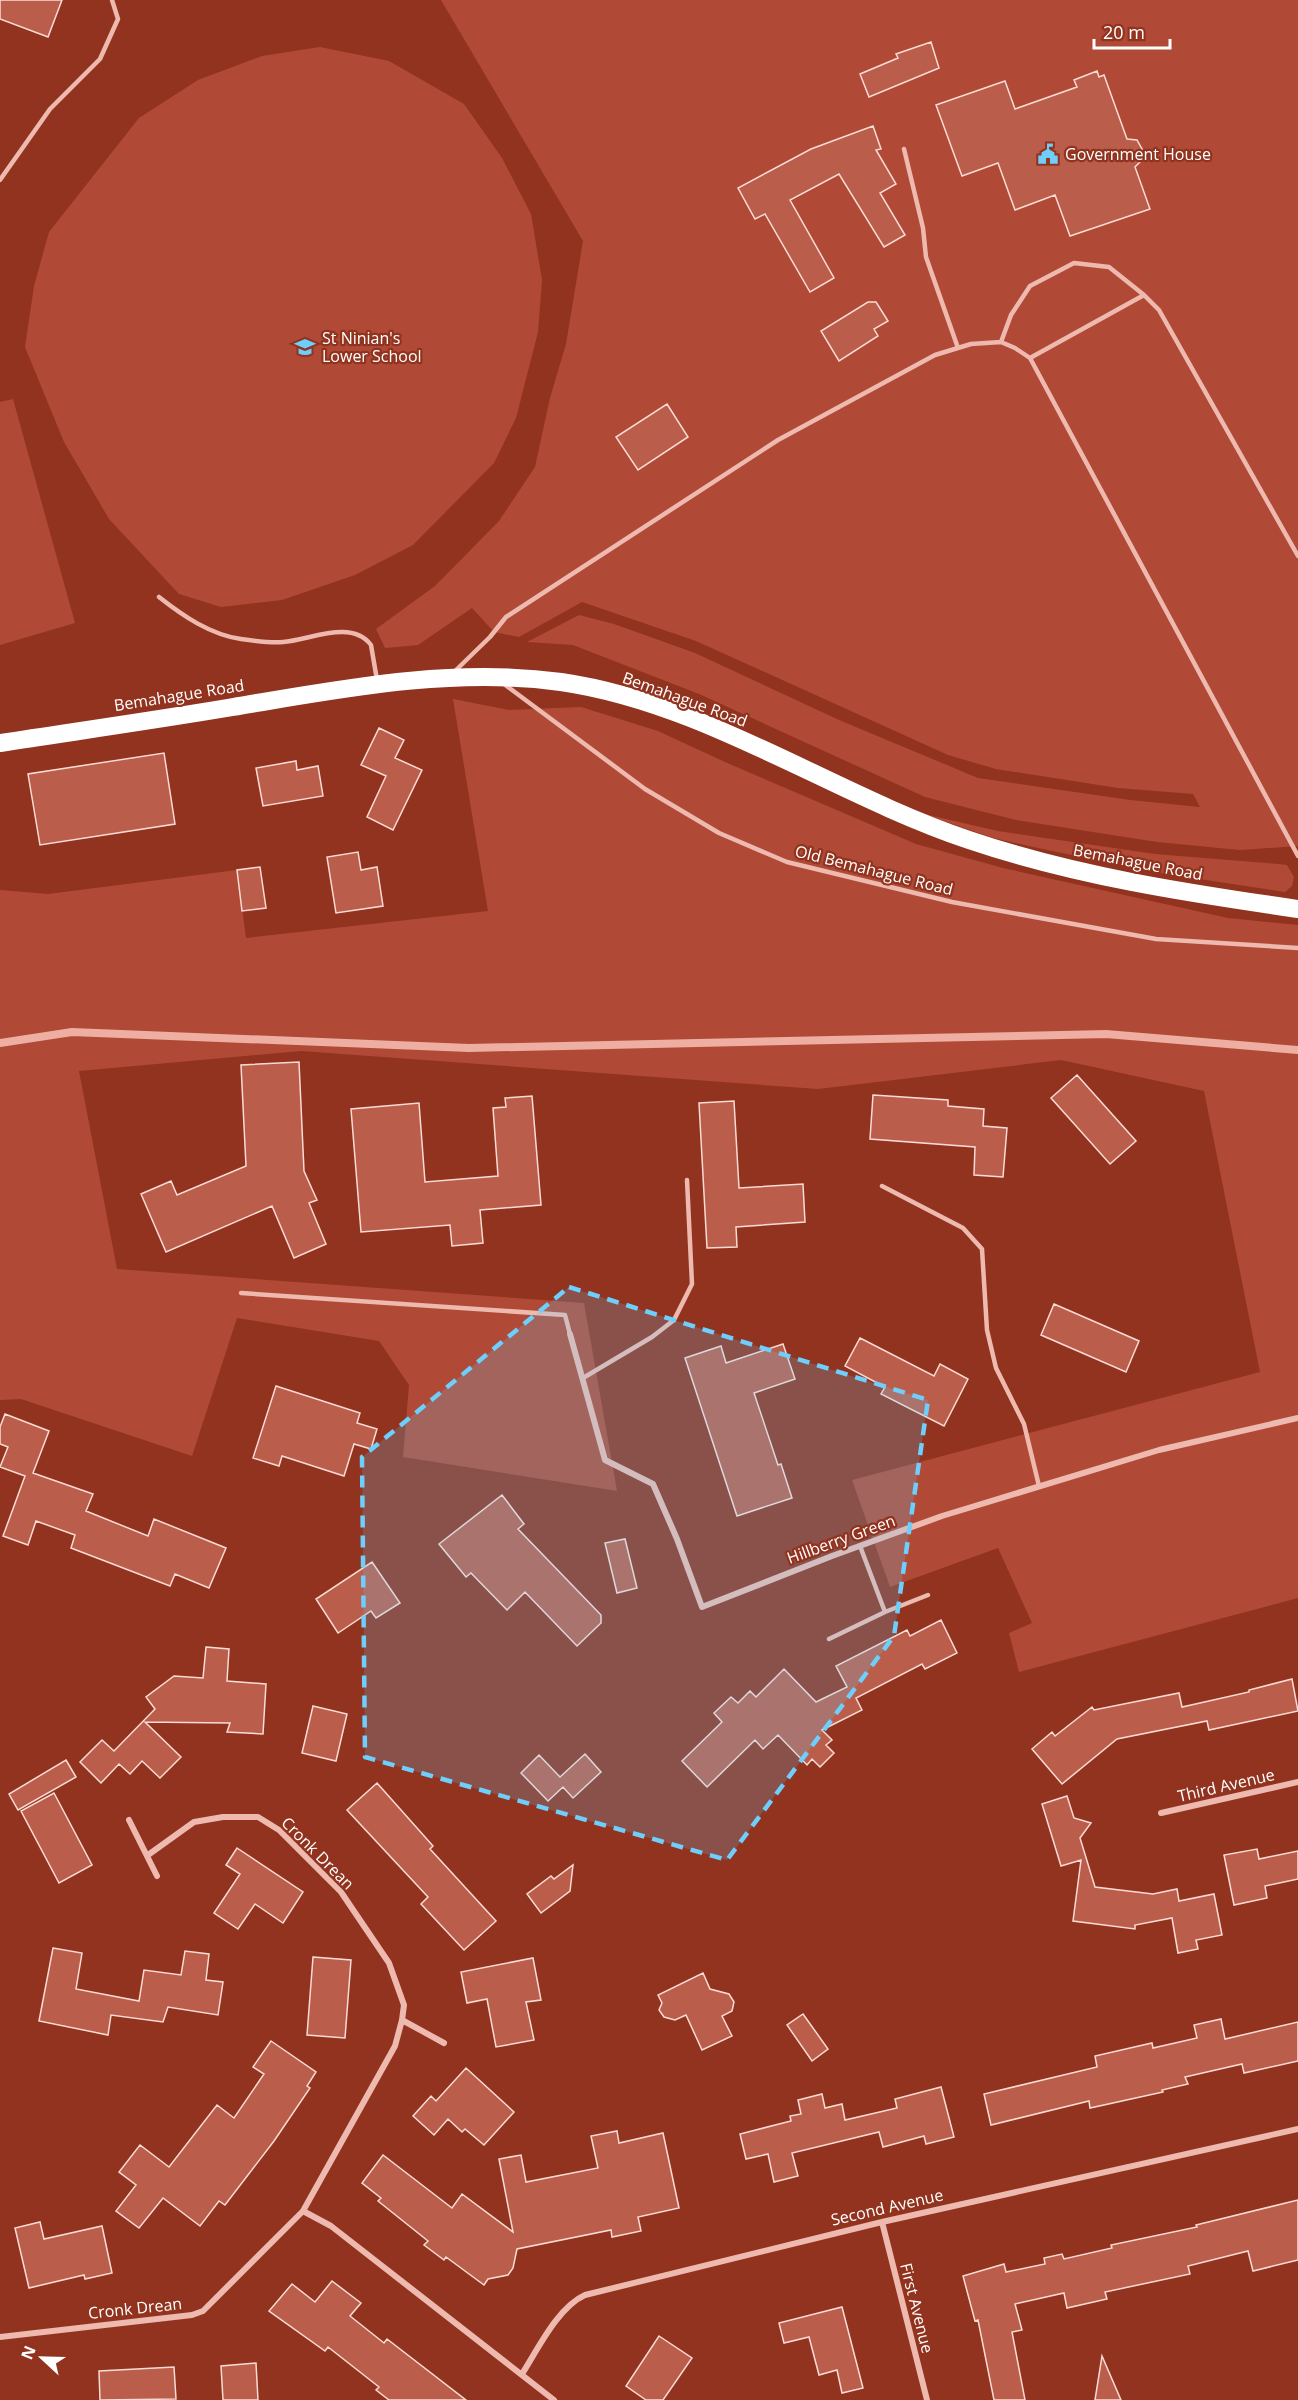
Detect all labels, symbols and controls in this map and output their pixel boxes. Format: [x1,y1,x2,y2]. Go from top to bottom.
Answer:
scale bar [1094,12,1170,50]
text: 20 m [1103,20,1145,44]
public building icon: Government House [1036,142,1060,166]
place label: Government House [1065,143,1211,165]
place label: St Ninian's Lower School [322,327,422,367]
school or university icon: St Ninian's Lower School [293,335,317,359]
street label: Bemahague Road [619,666,751,732]
street label: Bemahague Road [112,674,246,716]
street label: Bemahague Road [1071,839,1205,885]
street label: Old Bemahague Road [793,840,955,900]
street label: Hillberry Green [784,1509,898,1569]
street label: Third Avenue [1175,1763,1277,1807]
street label: Cronk Drean [277,1812,359,1894]
street label: Second Avenue [829,2183,945,2231]
street label: First Avenue [895,2261,939,2355]
street label: Cronk Drean [87,2292,183,2324]
north arrow [12,2328,72,2388]
text: N [15,2342,41,2363]

